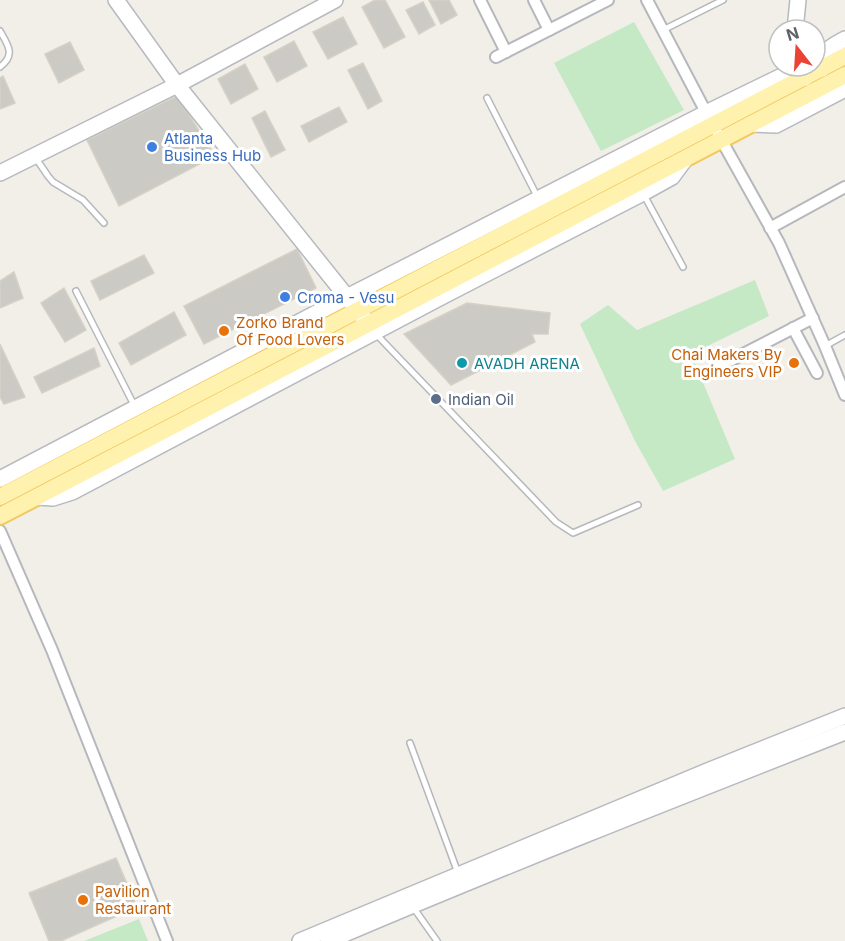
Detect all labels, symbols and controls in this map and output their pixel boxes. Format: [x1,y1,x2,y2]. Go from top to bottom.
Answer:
north arrow [767,18,827,78]
text: N [784,22,801,45]
place label: Atlanta Business Hub [164,129,261,165]
marker: Atlanta Business Hub [145,140,159,154]
place label: Croma - Vesu [297,288,394,307]
marker: Croma - Vesu [278,290,292,304]
place label: Zorko Brand Of Food Lovers [236,313,345,349]
marker: Zorko Brand Of Food Lovers [217,324,231,338]
place label: Chai Makers By Engineers VIP [671,345,783,381]
place label: AVADH ARENA [474,354,580,373]
marker: AVADH ARENA [455,356,469,370]
marker: Chai Makers By Engineers VIP [787,356,801,370]
place label: Indian Oil [448,390,514,409]
marker: Indian Oil [429,392,443,406]
place label: Pavilion Restaurant [95,882,171,918]
marker: Pavilion Restaurant [76,893,90,907]

